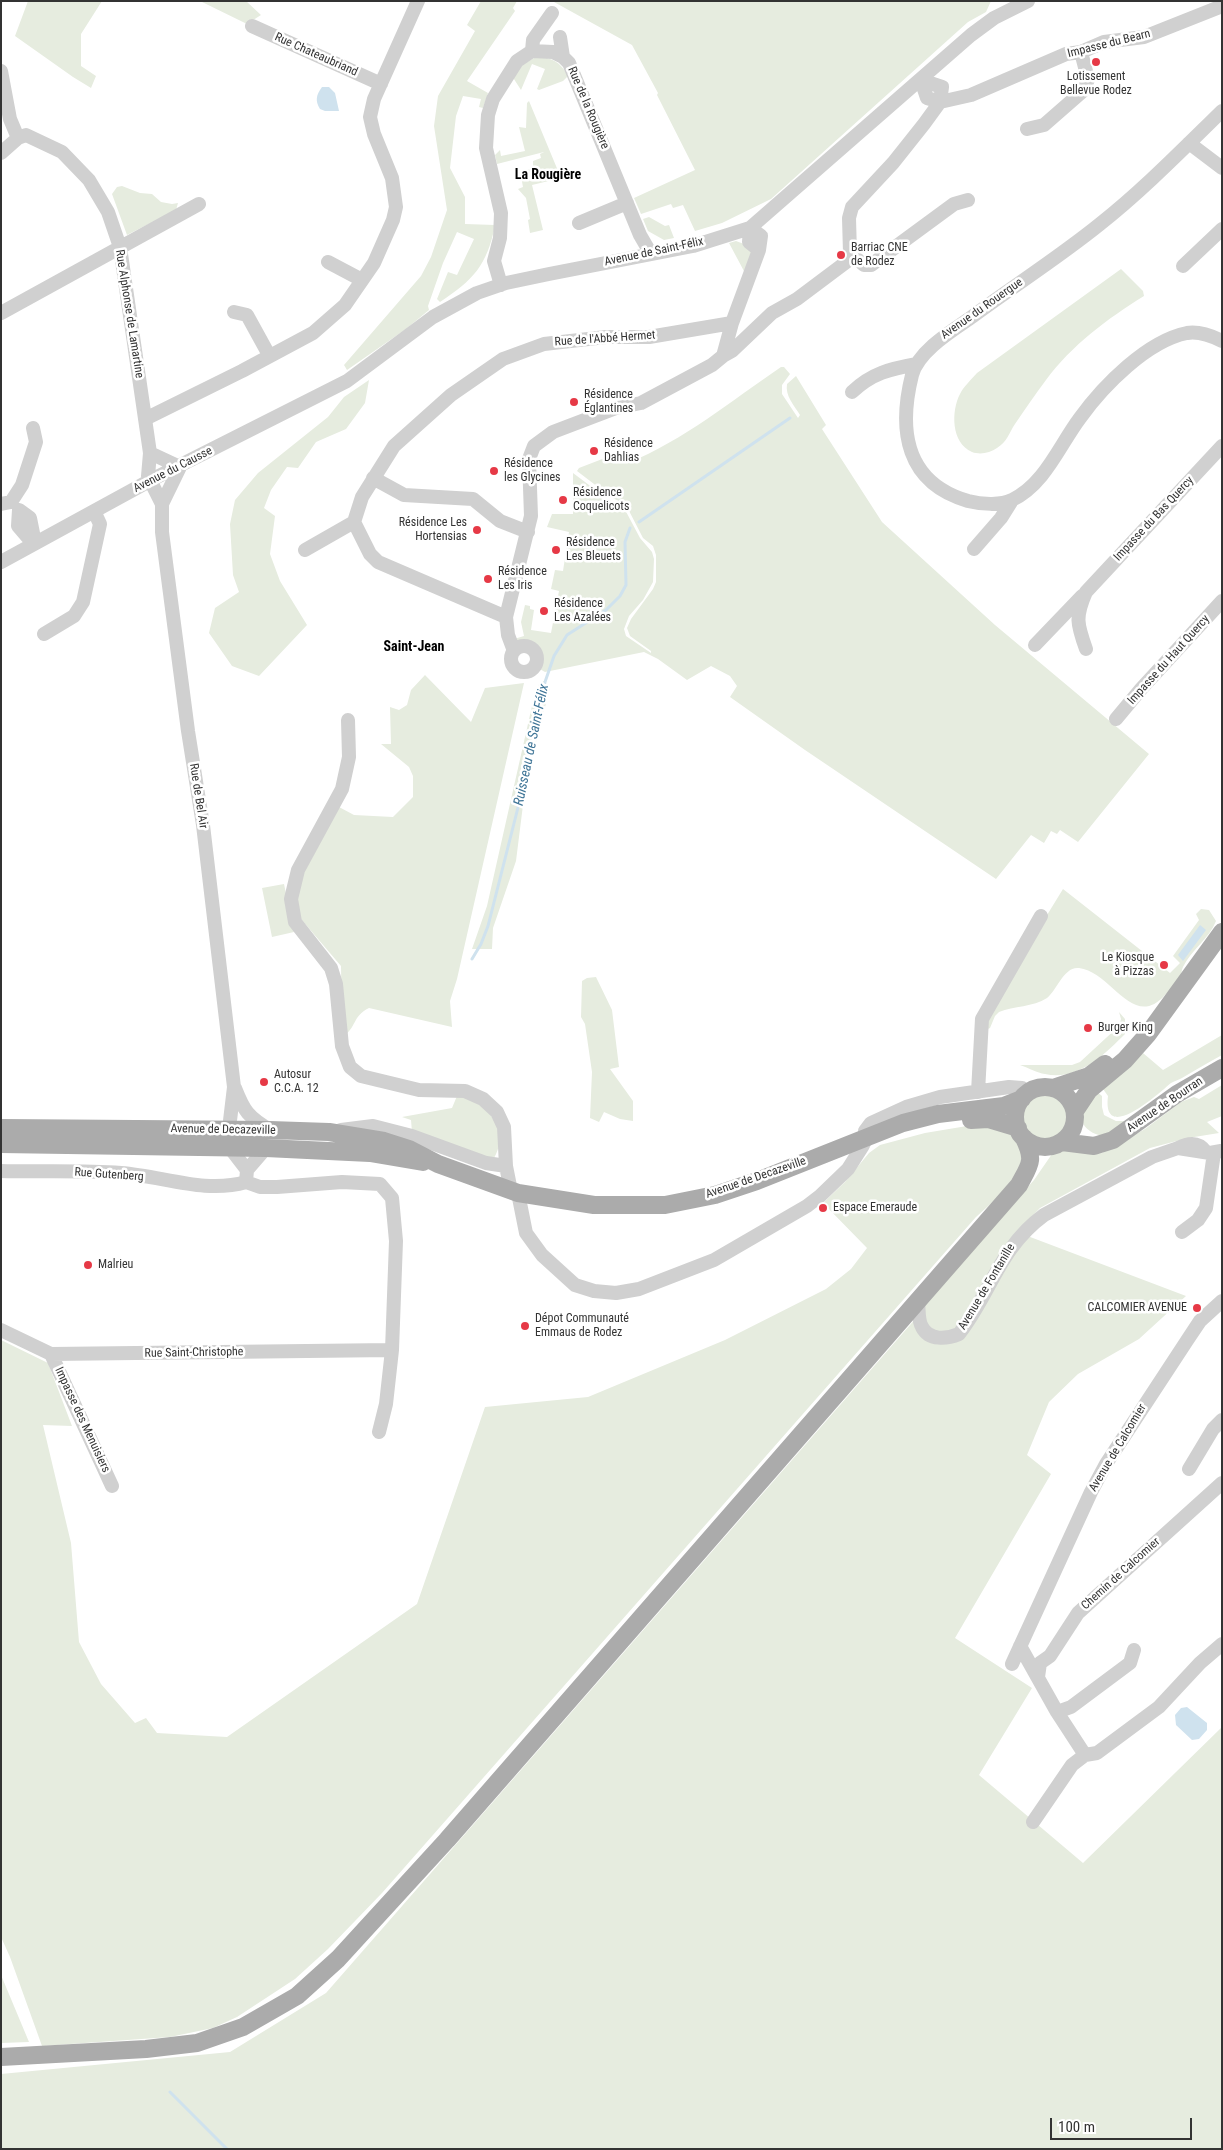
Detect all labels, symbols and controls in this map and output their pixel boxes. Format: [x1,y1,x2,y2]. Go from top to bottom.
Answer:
street label: Impasse du Bearn [1066,27,1152,61]
street label: Rue Chateaubriand [272,30,360,80]
marker: Lotissement Bellevue Rodez [1090,56,1102,68]
street label: Rue de la Rougière [564,65,612,151]
place label: Lotissement Bellevue Rodez [1060,70,1132,98]
district label: La Rougière [515,167,581,183]
street label: Avenue de Saint-Félix [603,234,705,270]
place label: Barriac CNE de Rodez [851,241,908,269]
street label: Rue Alphonse de Lamartine [112,249,146,379]
marker: Barriac CNE de Rodez [835,249,847,261]
street label: Avenue du Rouergue [938,275,1026,343]
street label: Rue de l'Abbé Hermet [554,328,656,350]
place label: Résidence Églantines [584,388,633,416]
marker: Résidence Églantines [568,396,580,408]
place label: Résidence Dahlias [604,437,653,465]
street label: Avenue du Causse [131,444,215,496]
marker: Résidence Dahlias [588,445,600,457]
place label: Résidence les Glycines [504,457,561,485]
marker: Résidence les Glycines [488,465,500,477]
street label: Impasse du Bas Quercy [1111,474,1197,564]
place label: Résidence Coquelicots [573,486,629,514]
marker: Résidence Coquelicots [557,494,569,506]
place label: Résidence Les Hortensias [399,516,467,544]
marker: Résidence Les Hortensias [471,524,483,536]
place label: Résidence Les Bleuets [566,536,621,564]
marker: Résidence Les Bleuets [550,544,562,556]
place label: Résidence Les Iris [498,565,547,593]
marker: Résidence Les Iris [482,573,494,585]
place label: Résidence Les Azalées [554,597,611,625]
marker: Résidence Les Azalées [538,605,550,617]
street label: Impasse du Haut Quercy [1125,612,1213,708]
district label: Saint-Jean [384,639,444,655]
water label: Ruisseau de Saint-Félix [511,683,553,807]
street label: Rue de Bel Air [186,762,210,830]
place label: Le Kiosque à Pizzas [1102,951,1154,979]
marker: Le Kiosque à Pizzas [1158,959,1170,971]
place label: Burger King [1098,1021,1153,1035]
marker: Burger King [1082,1022,1094,1034]
place label: Autosur C.C.A. 12 [274,1068,319,1096]
street label: Avenue de Bourran [1124,1074,1206,1136]
marker: Autosur C.C.A. 12 [258,1076,270,1088]
street label: Avenue de Decazeville [170,1122,276,1138]
street label: Avenue de Decazeville [704,1154,808,1202]
street label: Rue Gutenberg [74,1165,144,1185]
place label: Espace Emeraude [833,1201,917,1215]
marker: Espace Emeraude [817,1202,829,1214]
street label: Avenue de Fontanille [956,1241,1018,1333]
place label: Malrieu [98,1258,133,1272]
marker: Malrieu [82,1259,94,1271]
place label: CALCOMIER AVENUE [1088,1301,1187,1315]
marker: CALCOMIER AVENUE [1191,1302,1203,1314]
place label: Dépot Communauté Emmaus de Rodez [535,1312,629,1340]
marker: Dépot Communauté Emmaus de Rodez [519,1320,531,1332]
street label: Rue Saint-Christophe [144,1345,244,1361]
street label: Impasse des Menuisiers [51,1365,113,1475]
street label: Avenue de Calcomier [1086,1402,1150,1494]
street label: Chemin de Calcomier [1079,1535,1163,1613]
scale bar [1053,2108,1196,2140]
text: 100 m [1058,2118,1095,2136]

